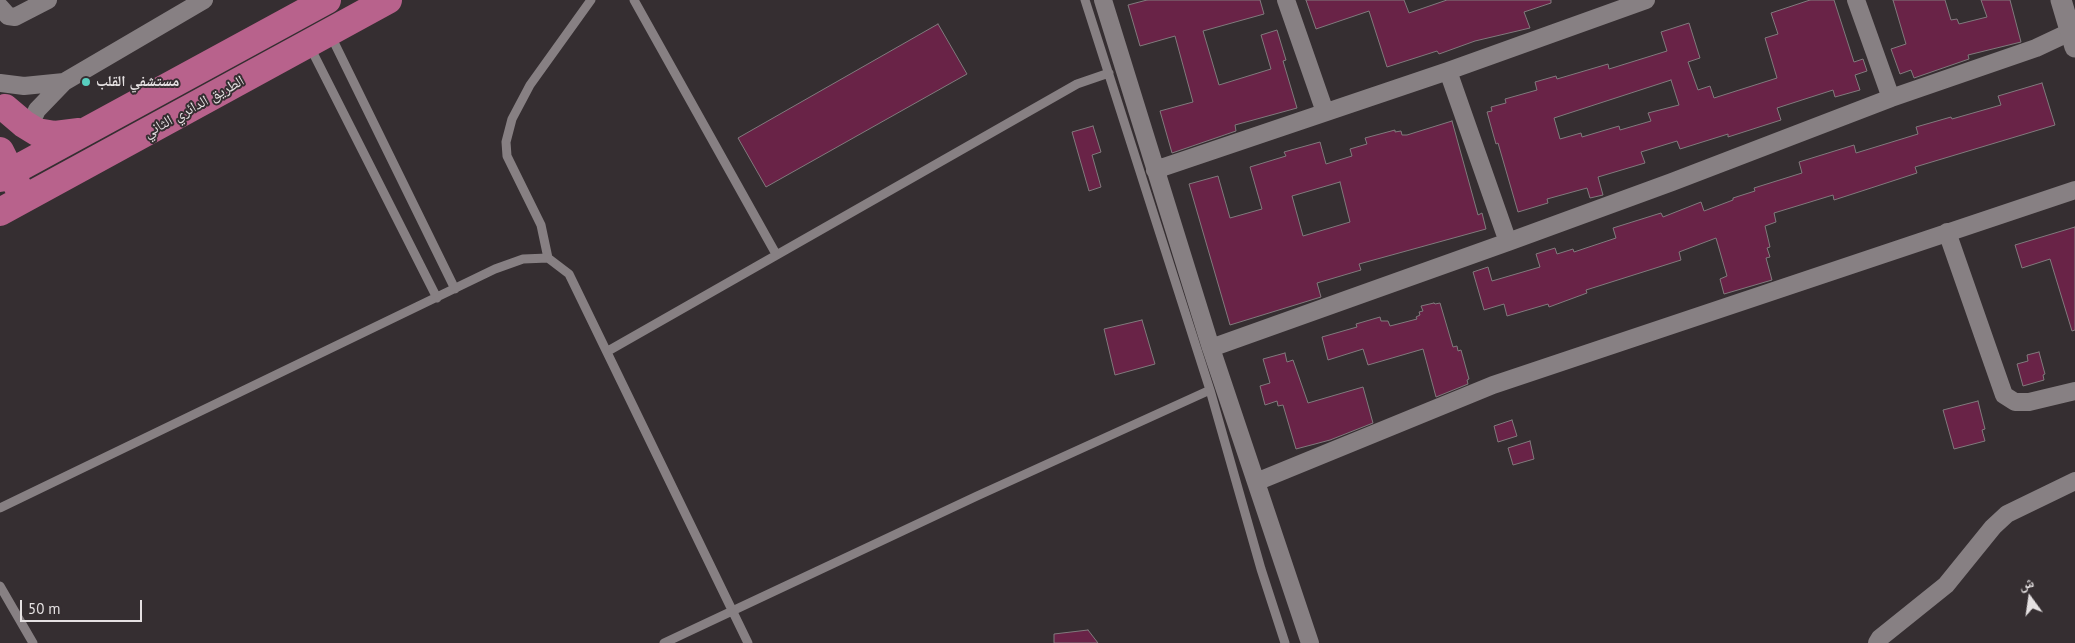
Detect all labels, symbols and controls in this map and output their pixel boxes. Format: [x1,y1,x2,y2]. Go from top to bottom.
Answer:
street label: الطريق الدائري الثاني [141,72,247,142]
place label: مستشفي القلب [96,73,179,91]
marker: مستشفي القلب [80,76,92,88]
north arrow [2005,573,2055,623]
text: ش [2017,573,2036,594]
scale bar [22,590,145,622]
text: 50 m [28,599,61,618]

